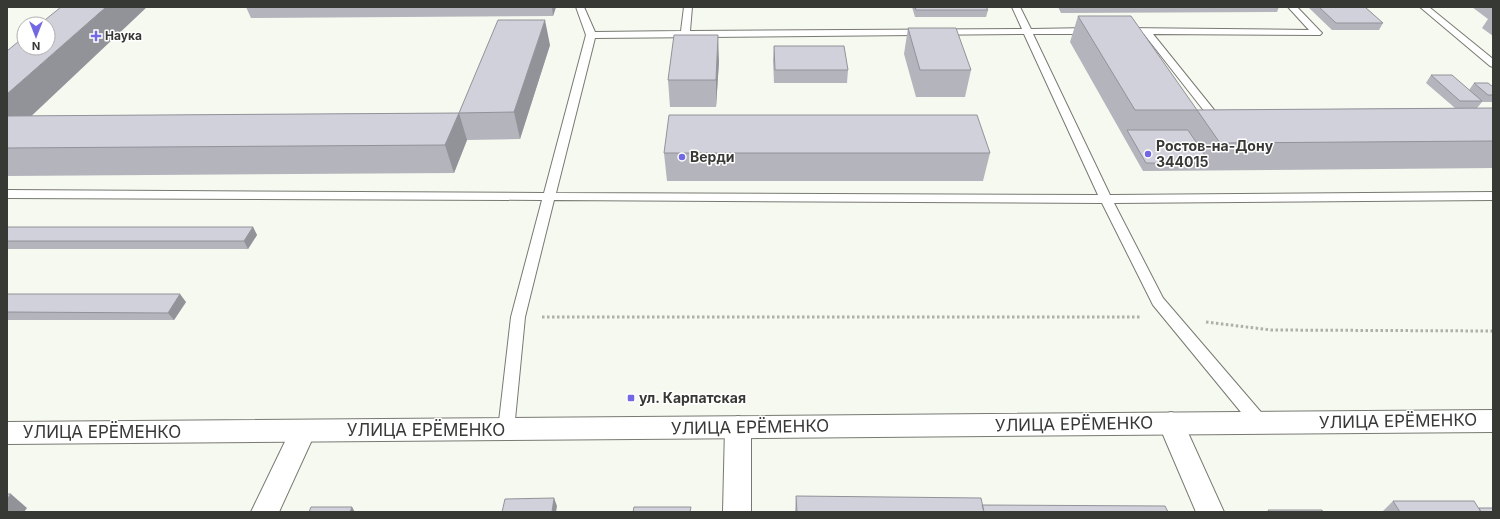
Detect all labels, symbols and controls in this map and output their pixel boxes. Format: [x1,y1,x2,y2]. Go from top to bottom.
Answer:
north arrow [16,16,56,56]
place label: Наука [105,28,142,43]
marker: Наука [90,30,102,42]
text: N [32,39,40,53]
place label: Ростов-на-Дону 344015 [1156,137,1274,170]
place label: Верди [690,148,735,165]
marker: Ростов-на-Дону 344015 [1143,149,1153,159]
marker: Верди [677,152,687,162]
place label: ул. Карпатская [639,389,746,406]
marker: ул. Карпатская [626,393,636,403]
street label: УЛИЦА ЕРЁМЕНКО [1319,409,1477,432]
street label: УЛИЦА ЕРЁМЕНКО [995,412,1153,435]
street label: УЛИЦА ЕРЁМЕНКО [671,415,829,438]
street label: УЛИЦА ЕРЁМЕНКО [347,419,505,440]
street label: УЛИЦА ЕРЁМЕНКО [23,421,181,442]

